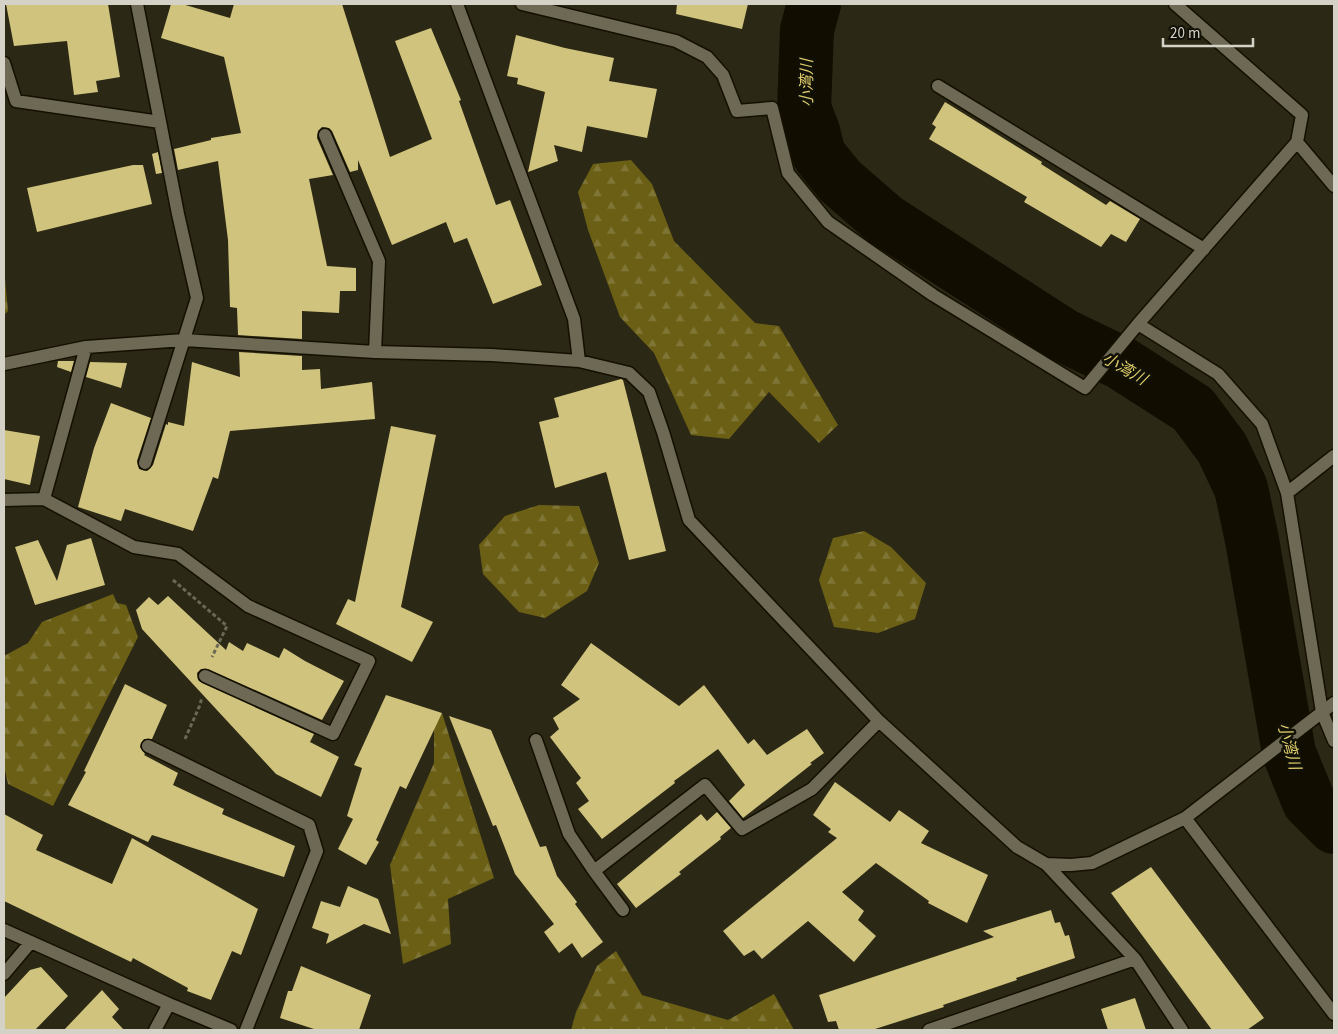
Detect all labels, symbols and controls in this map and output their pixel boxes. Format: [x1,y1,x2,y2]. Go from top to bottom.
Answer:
scale bar [1163,15,1253,47]
text: 20 m [1170,23,1200,44]
water label: 小湾川 [796,57,818,107]
water label: 小湾川 [1098,347,1153,391]
water label: 小湾川 [1272,720,1306,774]

